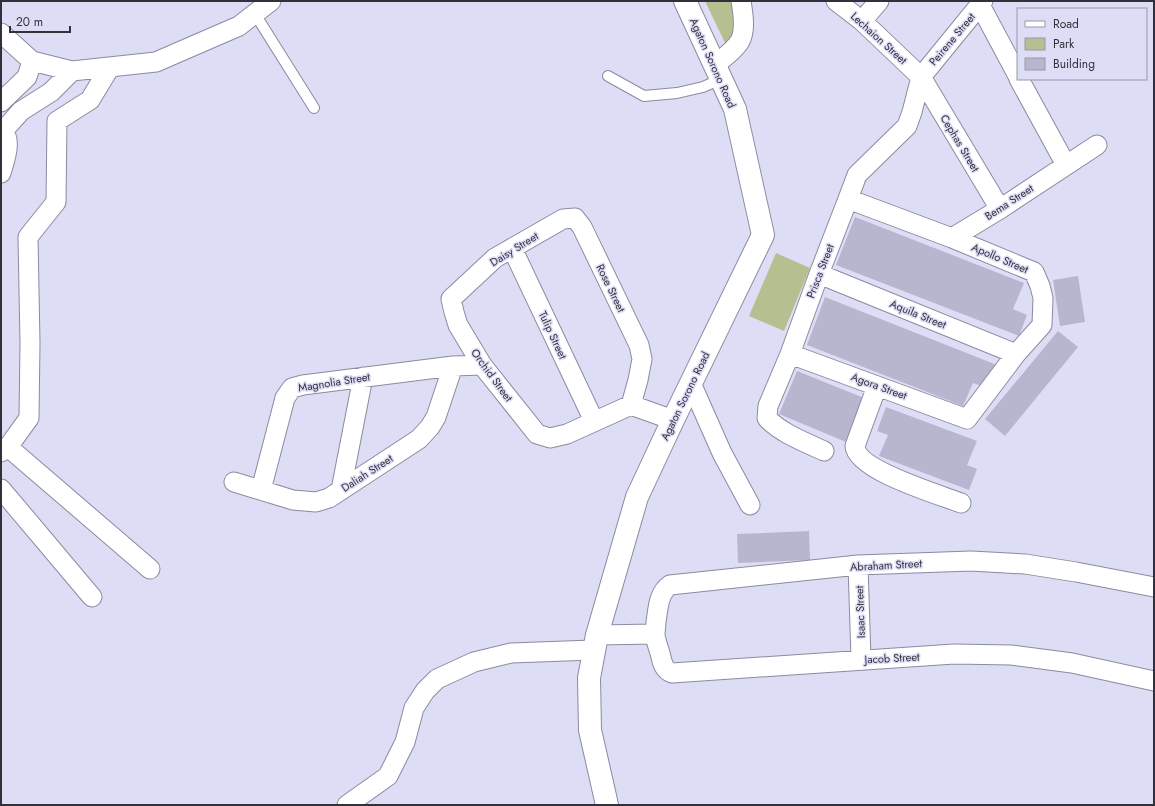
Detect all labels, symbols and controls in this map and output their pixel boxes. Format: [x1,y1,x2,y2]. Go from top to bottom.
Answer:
scale bar [10,8,70,34]
street label: Lechaion Street [847,8,911,68]
legend [1017,8,1147,80]
street label: Peirene Street [925,9,979,69]
text: 20 m [16,13,43,31]
street label: Agaton Sorono Road [686,15,740,111]
text: Road [1053,15,1079,33]
text: Park [1053,35,1075,53]
text: Building [1053,55,1095,73]
street label: Cephas Street [937,111,984,175]
street label: Bema Street [981,180,1037,224]
street label: Daisy Street [487,228,542,270]
street label: Apollo Street [969,239,1031,277]
street label: Prisca Street [802,241,838,300]
street label: Rose Street [592,261,630,315]
street label: Aquila Street [887,295,949,333]
street label: Tulip Street [535,308,571,362]
street label: Orchid Street [467,345,517,405]
street label: Agaton Sorono Road [657,349,713,443]
street label: Magnolia Street [297,368,371,396]
street label: Agora Street [849,369,909,404]
street label: Daliah Street [338,450,396,496]
street label: Abraham Street [850,555,923,575]
street label: Isaac Street [851,585,869,639]
street label: Jacob Street [862,649,920,668]

